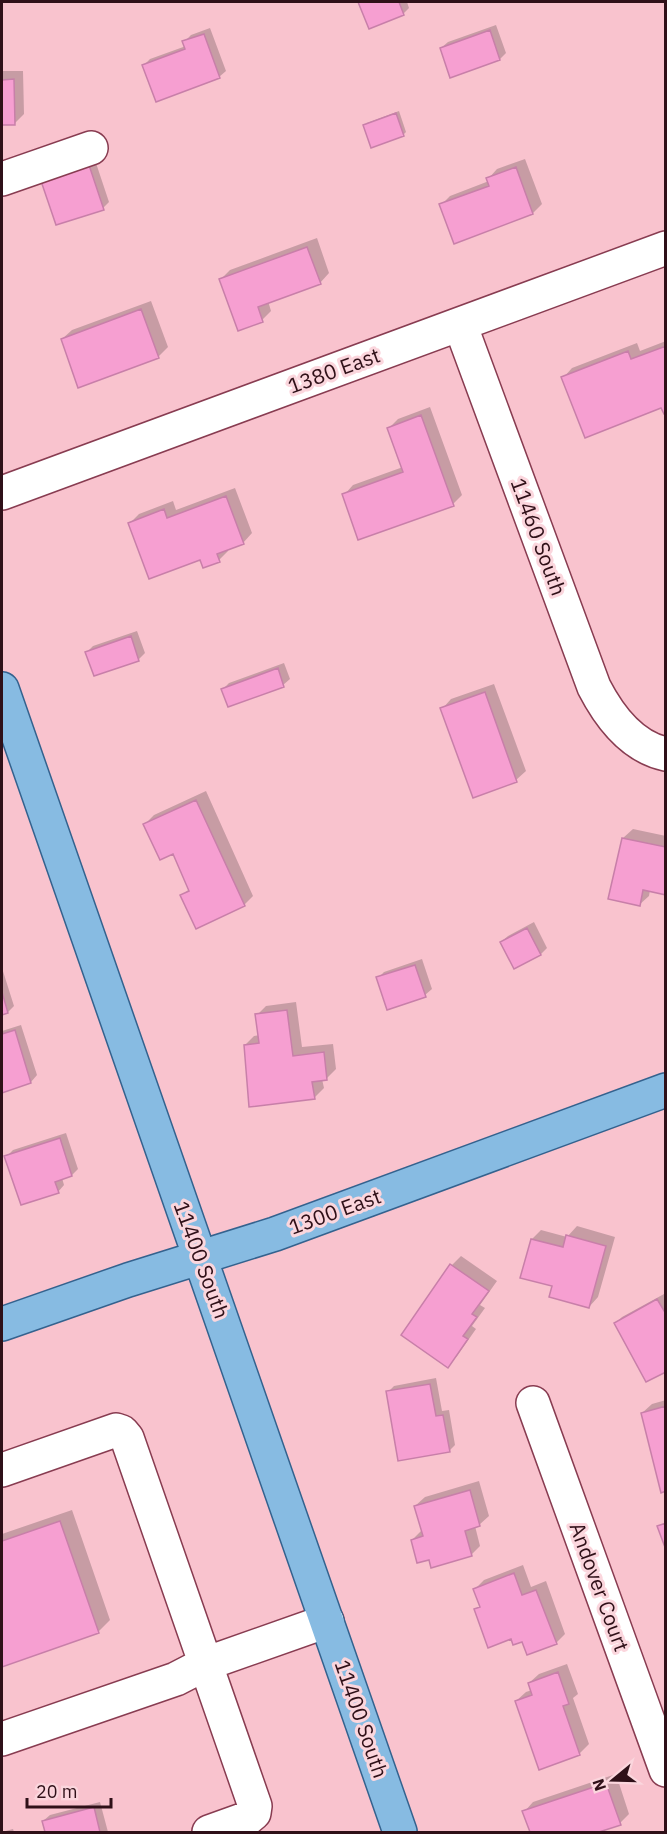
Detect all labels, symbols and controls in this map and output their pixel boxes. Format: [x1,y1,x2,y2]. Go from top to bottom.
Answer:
street label: 1380 East [284,340,384,400]
street label: 11460 South [505,474,573,599]
street label: 1300 East [285,1181,385,1241]
street label: 11400 South [168,1197,236,1322]
street label: Andover Court [564,1518,636,1655]
street label: 11400 South [329,1656,395,1781]
north arrow [583,1750,643,1810]
scale bar [27,1771,111,1809]
text: N [587,1776,610,1794]
text: 20 m [36,1780,78,1803]

